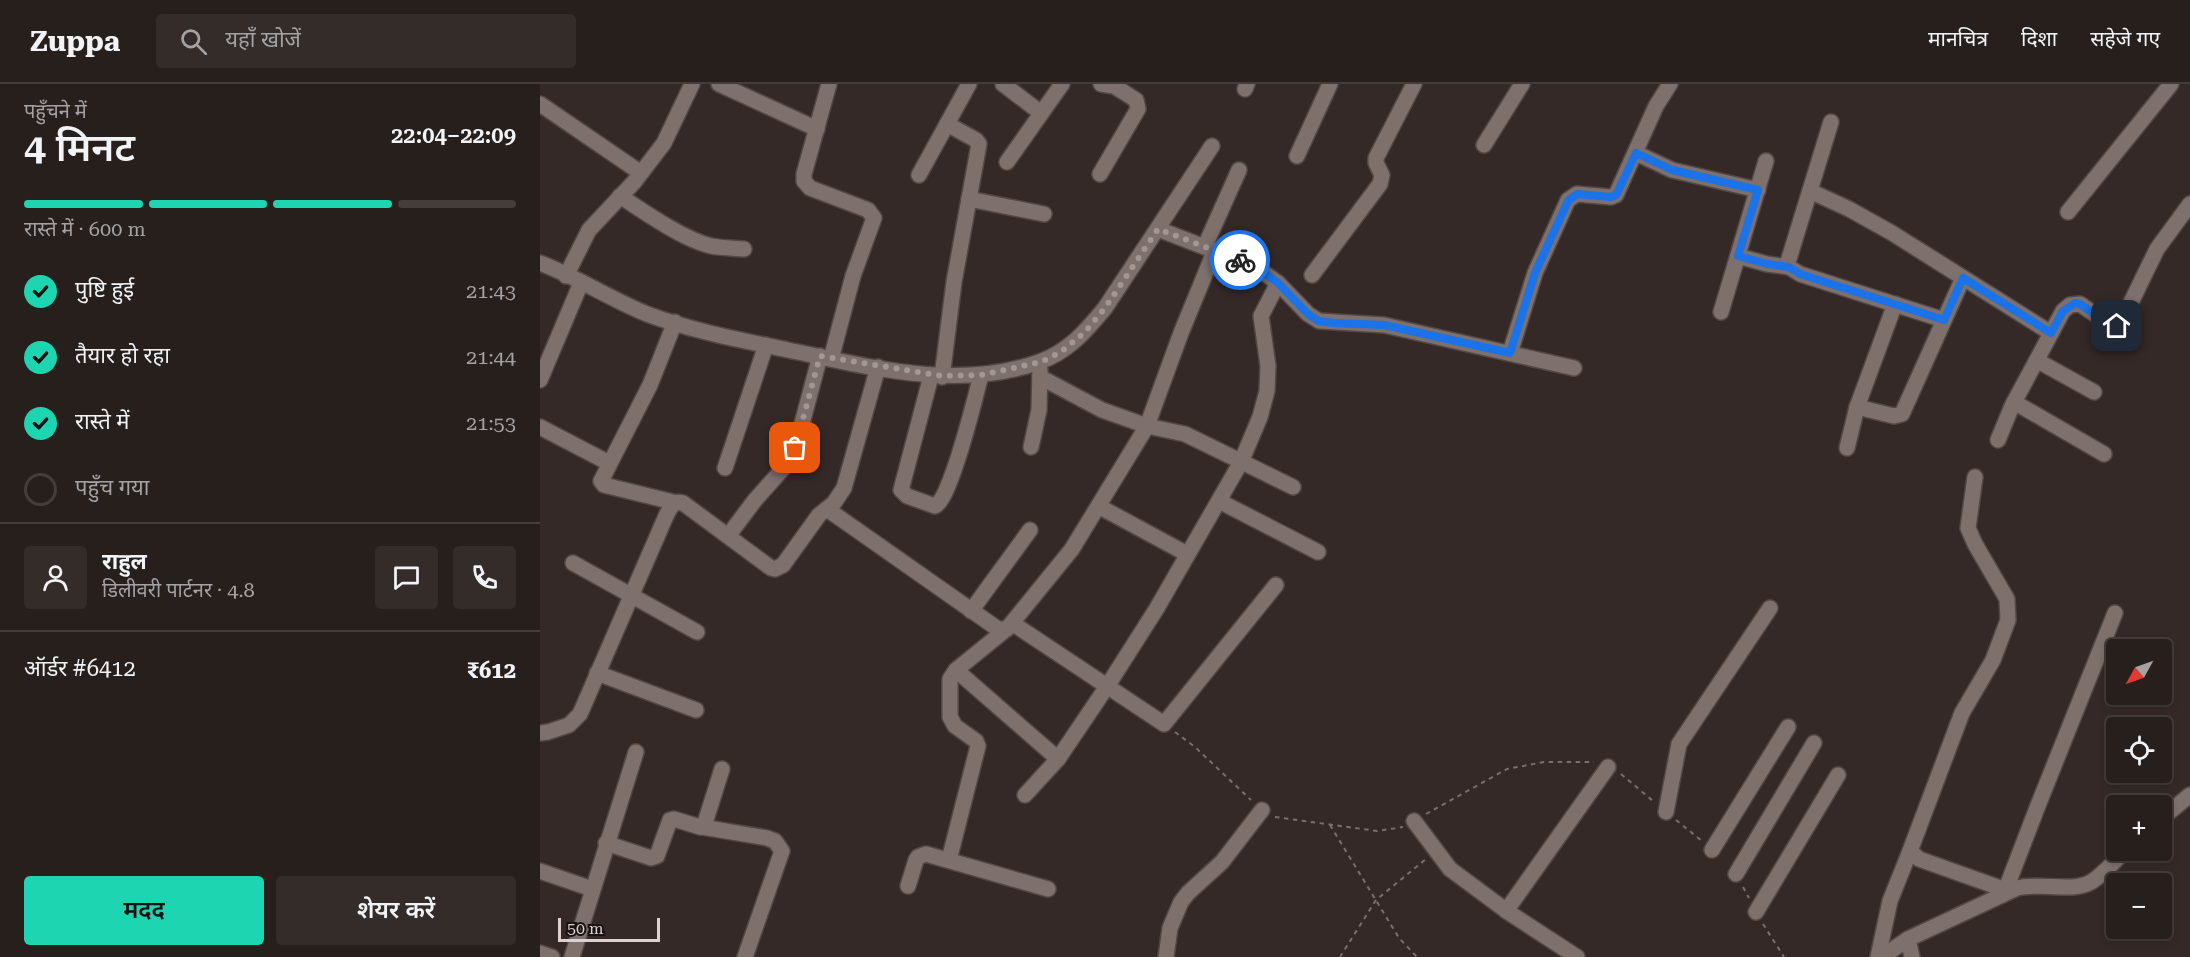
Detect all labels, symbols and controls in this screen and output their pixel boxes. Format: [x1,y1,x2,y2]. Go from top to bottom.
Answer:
search box [156,14,576,68]
text: Zuppa [30,25,120,58]
icon: search [177,25,210,58]
text: यहाँ खोजें [225,27,301,52]
text: मानचित्र [1928,27,1988,51]
text: दिशा [2021,27,2057,51]
text: सहेजे गए [2090,27,2160,51]
text: पहुँचने में [24,99,87,123]
text: 22:04–22:09 [391,123,516,148]
text: 4 मिनट [24,125,135,171]
text: रास्ते में · 600 m [24,217,146,241]
courier [1210,230,1270,290]
icon: bike [1224,244,1257,277]
icon: check [24,275,57,308]
text: पुष्टि हुई [75,277,134,302]
text: 21:43 [466,279,516,303]
pin [2091,300,2142,351]
icon: home [2100,309,2133,342]
icon: check [24,341,57,374]
text: तैयार हो रहा [75,343,170,368]
text: 21:44 [466,345,516,369]
icon: check [24,407,57,440]
text: रास्ते में [75,409,130,434]
text: 21:53 [466,411,516,435]
pin [769,422,820,473]
icon: bag [778,431,811,464]
text: पहुँच गया [75,475,150,500]
button: person [24,546,87,609]
button: chat [375,546,438,609]
button: phone [453,546,516,609]
text: राहुल [102,549,147,574]
text: डिलीवरी पार्टनर · 4.8 [102,578,255,602]
north arrow [2106,639,2172,705]
map controls [2106,639,2172,939]
text: ऑर्डर #6412 [24,656,136,681]
text: ₹612 [467,658,516,683]
button: locate [2106,717,2172,783]
button: + [2106,795,2172,861]
button: − [2106,873,2172,939]
button: मदद [24,876,264,945]
button: शेयर करें [276,876,516,945]
scale bar [558,915,660,942]
text: 50 m [567,919,604,938]

